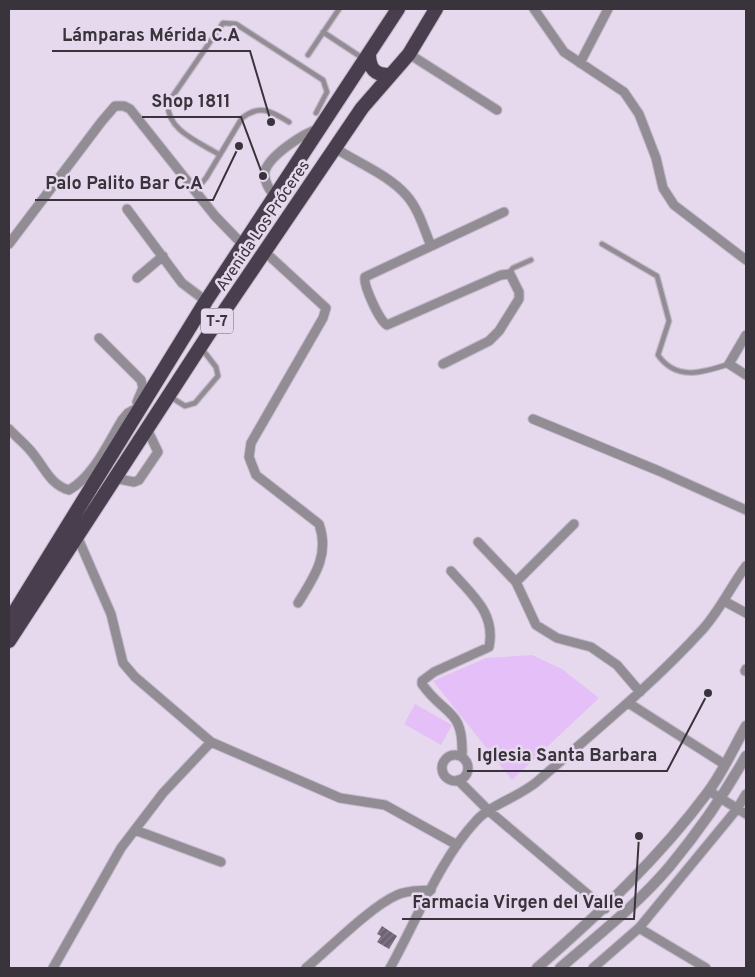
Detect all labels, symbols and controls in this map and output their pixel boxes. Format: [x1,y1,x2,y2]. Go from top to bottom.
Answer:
callout: Lámparas Mérida C.A [52,18,250,51]
text: Lámparas Mérida C.A [62,25,240,48]
callout: Shop 1811 [142,84,241,117]
text: Shop 1811 [151,91,231,114]
street label: Avenida Los Próceres [212,157,315,295]
callout: Palo Palito Bar C.A [35,167,213,200]
text: Palo Palito Bar C.A [45,173,203,196]
road number: T-7 [201,308,233,334]
callout: Iglesia Santa Barbara [467,738,667,771]
text: Iglesia Santa Barbara [477,745,657,768]
callout: Farmacia Virgen del Valle [402,886,634,919]
text: Farmacia Virgen del Valle [412,892,624,915]

